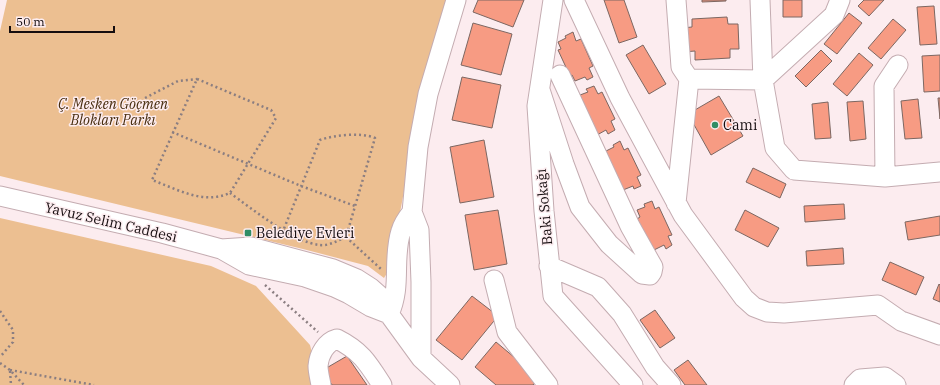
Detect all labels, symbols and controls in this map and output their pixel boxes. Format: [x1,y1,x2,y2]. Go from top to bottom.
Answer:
scale bar [10,8,114,34]
text: 50 m [16,14,45,29]
park label: Ç. Mesken Göçmen Blokları Parkı [58,95,168,129]
place label: Cami [723,116,757,134]
marker: Cami [710,120,720,130]
street label: Baki Sokağı [532,168,556,246]
street label: Yavuz Selim Caddesi [43,198,179,246]
place label: Belediye Evleri [256,224,354,242]
marker: Belediye Evleri [243,228,253,238]

